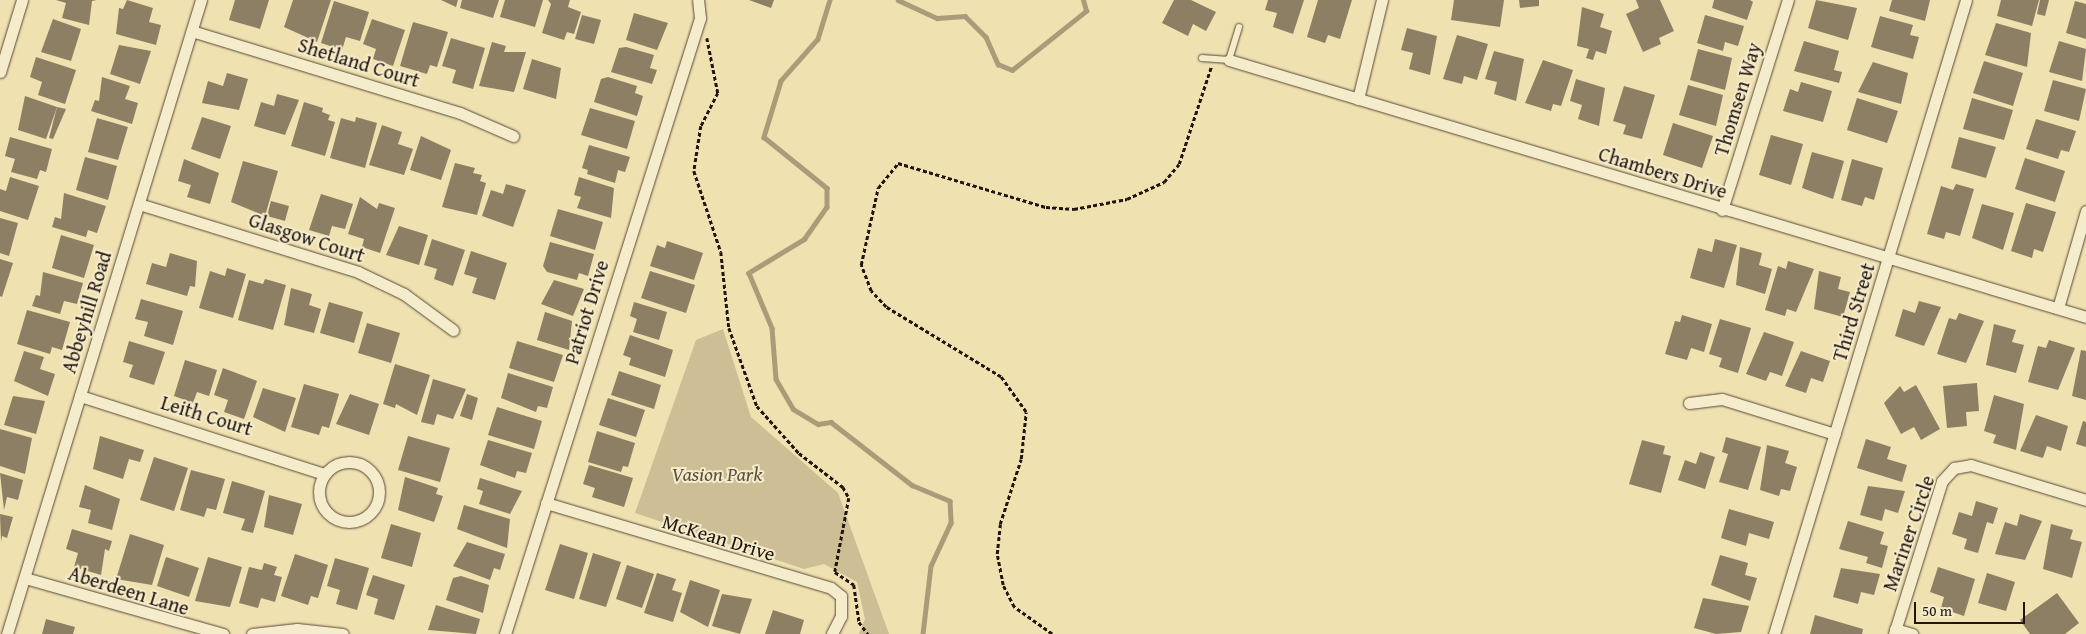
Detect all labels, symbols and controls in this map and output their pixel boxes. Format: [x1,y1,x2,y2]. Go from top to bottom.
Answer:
street label: Shetland Court [295,32,423,92]
street label: Thomsen Way [1708,39,1766,159]
street label: Chambers Drive [1596,141,1730,203]
street label: Glasgow Court [246,207,368,267]
street label: Abbeyhill Road [56,248,116,376]
street label: Patriot Drive [559,257,613,367]
street label: Third Street [1827,260,1879,364]
street label: Leith Court [158,390,256,440]
park label: Vasion Park [672,461,762,485]
street label: Mariner Circle [1877,472,1939,594]
street label: McKean Drive [660,509,778,565]
street label: Aberdeen Lane [66,560,192,620]
scale bar [1916,592,2027,624]
text: 50 m [1922,600,1952,621]

